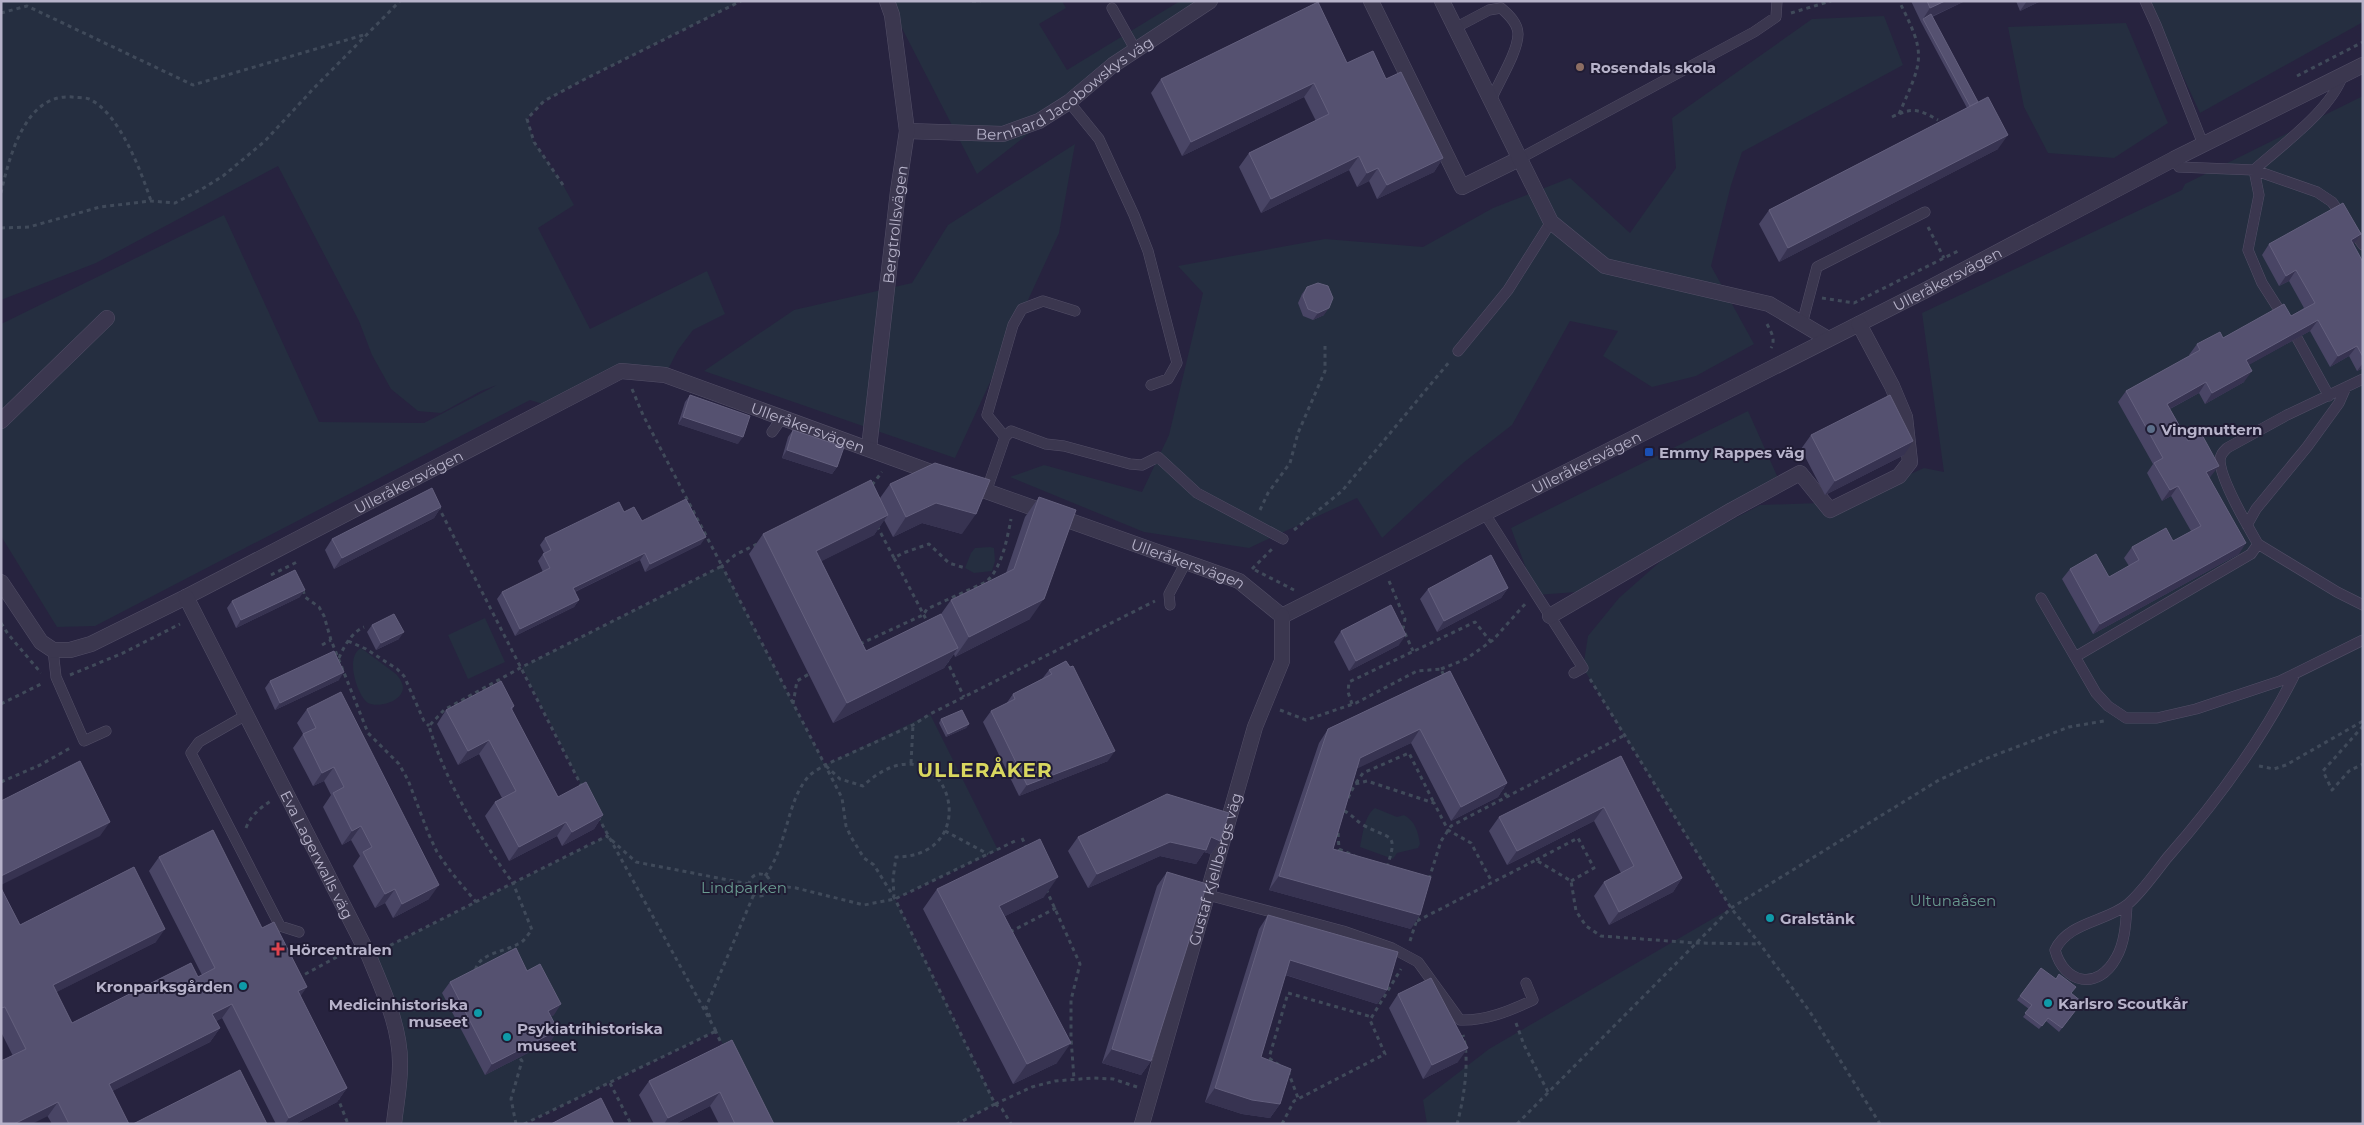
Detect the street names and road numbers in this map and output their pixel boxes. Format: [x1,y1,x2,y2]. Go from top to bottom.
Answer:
street label: Bernhard Jacobowskys väg [976,32,1156,143]
street label: Bergtrollsvägen [878,164,911,285]
street label: Ulleråkersvägen [1889,242,2005,315]
street label: Ulleråkersvägen [748,398,868,457]
street label: Ulleråkersvägen [1528,426,1644,498]
street label: Ulleråkersvägen [351,445,466,518]
street label: Ulleråkersvägen [1128,534,1250,592]
street label: Eva Lagerwalls väg [277,787,358,922]
street label: Gustaf Kjellbergs väg [1184,790,1245,948]

